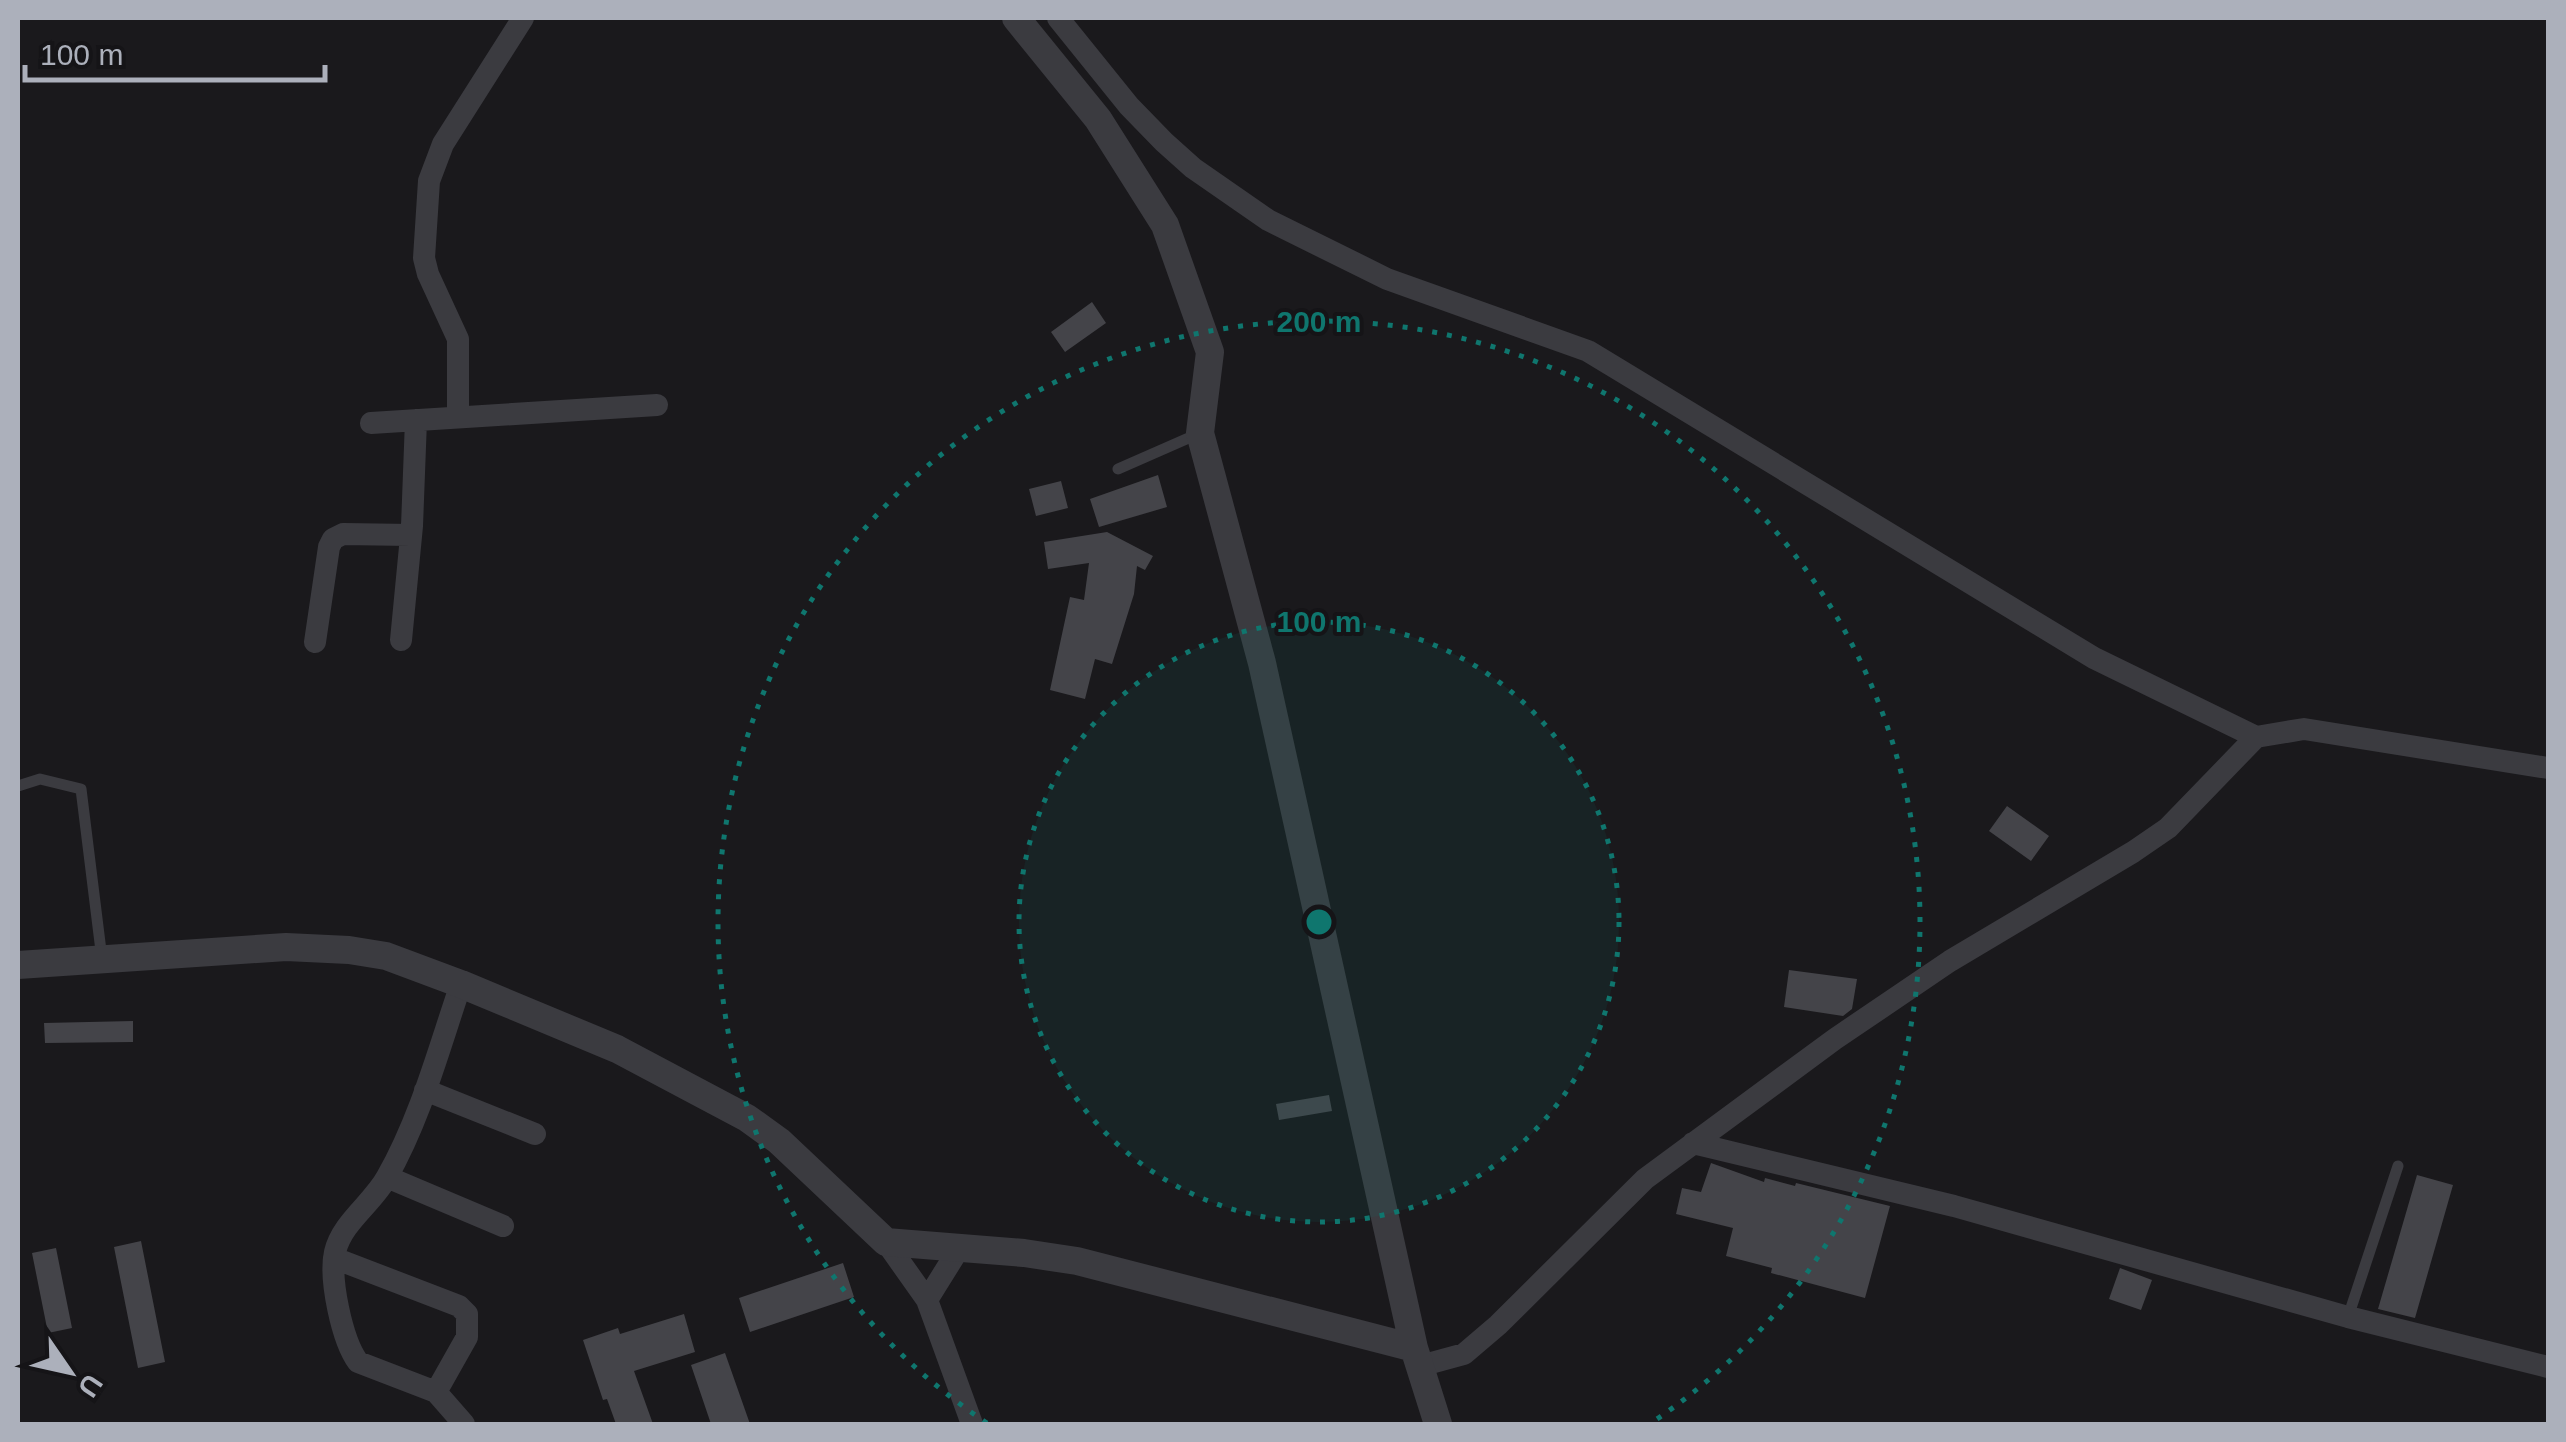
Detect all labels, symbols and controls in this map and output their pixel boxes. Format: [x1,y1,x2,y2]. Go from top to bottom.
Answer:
scale bar [25,20,325,82]
text: 100 m [40,38,123,71]
text: 200 m [1276,305,1362,338]
text: 100 m [1276,605,1362,638]
centre of rings [1301,904,1337,940]
north arrow [20,1322,120,1422]
text: U [72,1369,109,1403]

